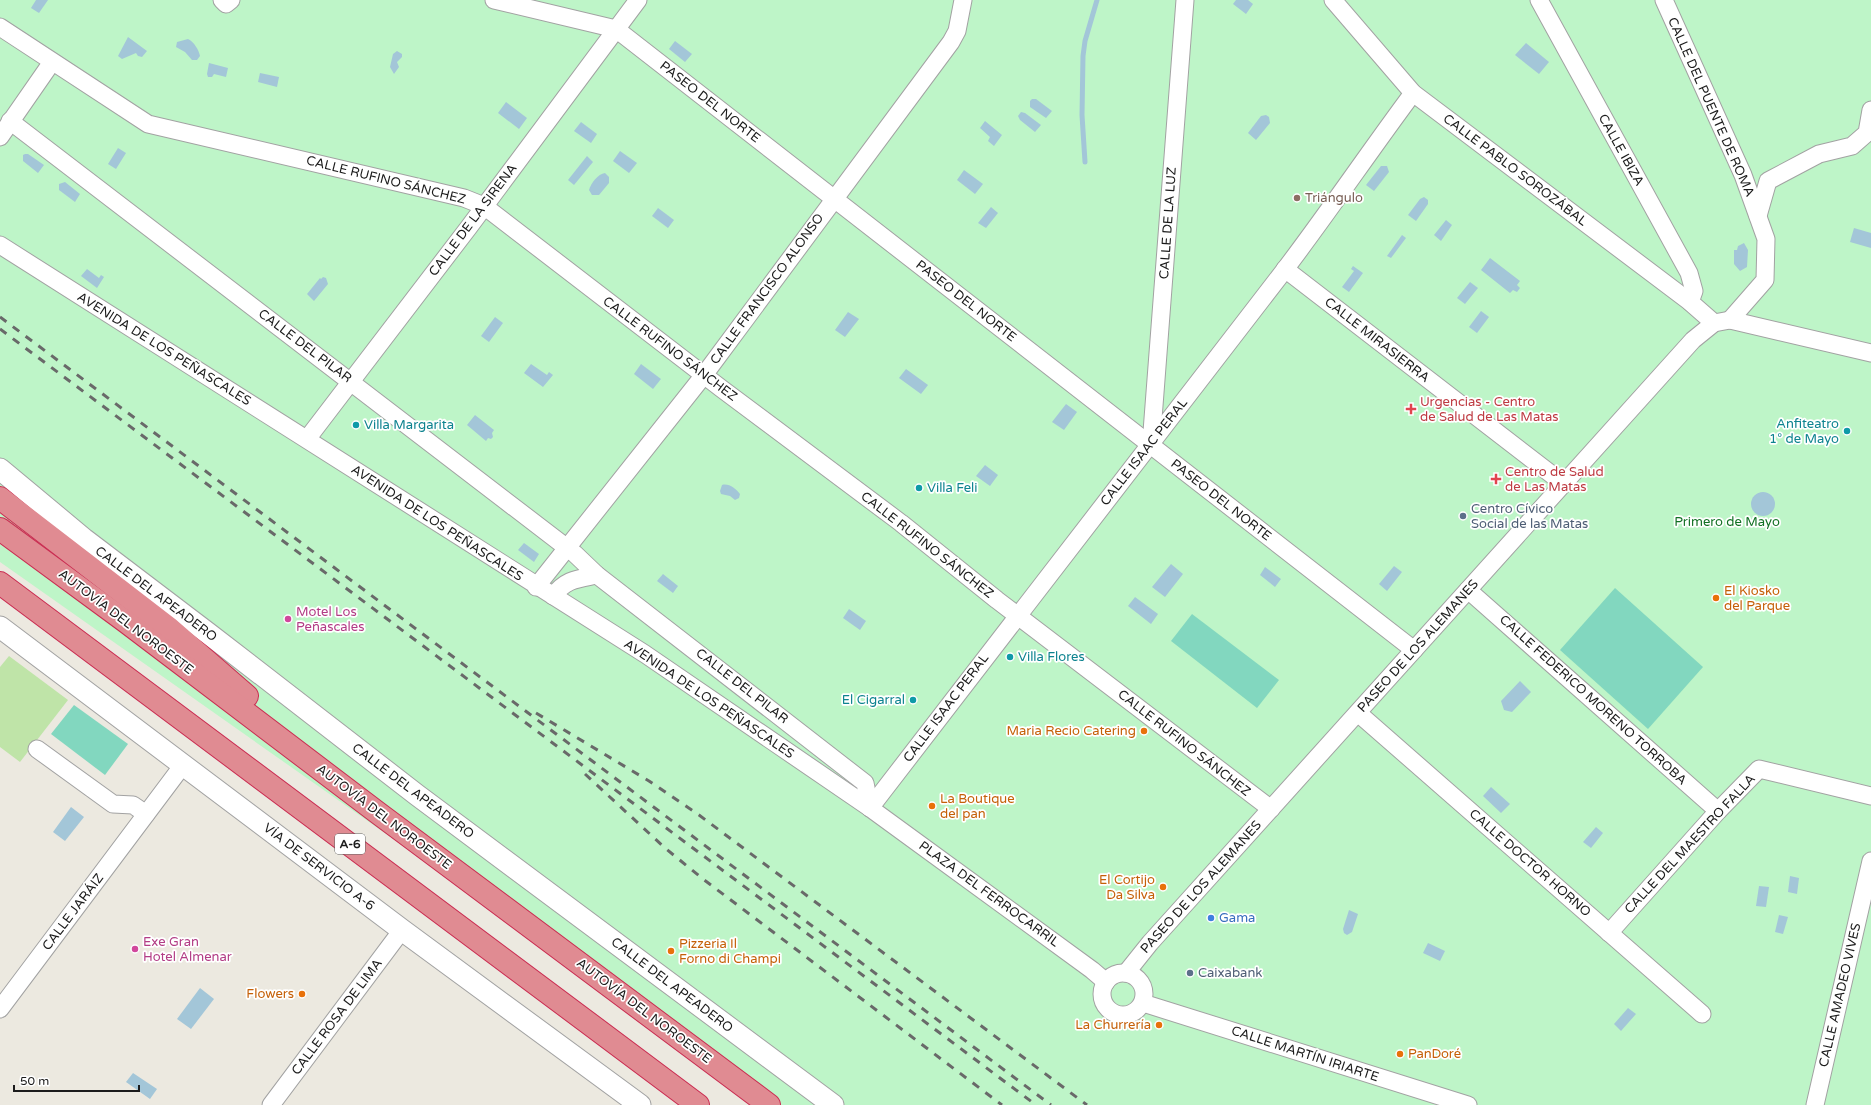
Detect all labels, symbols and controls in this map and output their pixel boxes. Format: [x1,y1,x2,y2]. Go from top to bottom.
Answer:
street label: CALLE DEL PUENTE DE ROMA [1664,15,1758,199]
street label: PASEO DEL NORTE [656,58,764,146]
street label: CALLE PABLO SOROZÁBAL [1440,111,1591,230]
street label: CALLE IBIZA [1595,111,1647,189]
street label: CALLE RUFINO SÁNCHEZ [304,152,468,208]
street label: CALLE DE LA SIRENA [426,160,521,279]
street label: CALLE DE LA LUZ [1156,166,1180,280]
place label: Triángulo [1305,190,1363,206]
marker: Triángulo [1292,193,1302,203]
street label: CALLE FRANCISCO ALONSO [707,210,827,368]
street label: PASEO DEL NORTE [912,257,1020,345]
street label: AVENIDA DE LOS PEÑASCALES [74,289,254,409]
street label: CALLE RUFINO SÁNCHEZ [600,293,740,405]
street label: CALLE MIRASIERRA [1321,294,1433,386]
street label: CALLE DEL PILAR [255,306,355,386]
place label: Urgencias - Centro de Salud de Las Matas [1420,394,1559,425]
street label: CALLE ISAAC PERAL [1097,395,1191,509]
marker: Urgencias - Centro de Salud de Las Matas [1405,403,1417,415]
place label: Anfiteatro 1° de Mayo [1769,416,1839,447]
place label: Villa Margarita [364,417,454,433]
marker: Villa Margarita [351,420,361,430]
marker: Anfiteatro 1° de Mayo [1842,426,1852,436]
street label: PASEO DEL NORTE [1167,456,1275,544]
street label: AVENIDA DE LOS PEÑASCALES [348,461,526,585]
place label: Centro de Salud de Las Matas [1505,464,1604,495]
marker: Centro de Salud de Las Matas [1490,473,1502,485]
place label: Villa Feli [927,480,978,496]
marker: Villa Feli [914,483,924,493]
street label: CALLE RUFINO SÁNCHEZ [857,488,997,602]
place label: Centro Cívico Social de las Matas [1471,501,1588,532]
marker: Centro Cívico Social de las Matas [1458,511,1468,521]
park label: Primero de Mayo [1674,514,1780,530]
street label: CALLE DEL APEADERO [92,543,220,645]
street label: AUTOVÍA DEL NOROESTE [55,566,197,678]
street label: PASEO DE LOS ALEMANES [1354,576,1482,716]
place label: El Kiosko del Parque [1724,583,1790,614]
marker: El Kiosko del Parque [1711,593,1721,603]
place label: Motel Los Peñascales [296,604,364,635]
street label: CALLE FEDERICO MORENO TORROBA [1496,612,1690,789]
marker: Motel Los Peñascales [283,614,293,624]
street label: AVENIDA DE LOS PEÑASCALES [621,636,797,762]
street label: CALLE DEL PILAR [693,645,791,727]
place label: Villa Flores [1018,649,1085,665]
street label: CALLE ISAAC PERAL [900,650,992,765]
marker: Villa Flores [1005,652,1015,662]
street label: CALLE RUFINO SÁNCHEZ [1114,686,1254,800]
place label: El Cigarral [842,692,905,708]
marker: El Cigarral [908,695,918,705]
place label: Maria Recio Catering [1006,723,1136,739]
marker: Maria Recio Catering [1139,726,1149,736]
street label: CALLE DEL APEADERO [349,740,477,842]
street label: AUTOVÍA DEL NOROESTE [313,761,455,873]
street label: CALLE DEL MAESTRO FALLA [1621,771,1759,917]
place label: La Boutique del pan [940,791,1015,822]
marker: La Boutique del pan [927,801,937,811]
street label: CALLE DOCTOR HORNO [1466,806,1594,920]
street label: PASEO DE LOS ALEMANES [1137,817,1265,957]
street label: VÍA DE SERVICIO A-6 [260,820,378,914]
road number: A-6 [335,834,365,854]
street label: PLAZA DEL FERROCARRIL [916,838,1063,951]
street label: CALLE JARÁIZ [39,870,107,954]
place label: El Cortijo Da Silva [1099,872,1155,903]
marker: El Cortijo Da Silva [1158,882,1168,892]
place label: Gama [1219,910,1255,926]
marker: Gama [1206,913,1216,923]
street label: CALLE AMADEO VIVES [1816,921,1864,1069]
place label: Exe Gran Hotel Almenar [143,934,232,965]
street label: CALLE DEL APEADERO [608,934,736,1036]
place label: Pizzeria Il Forno di Champi [679,936,781,967]
marker: Exe Gran Hotel Almenar [130,944,140,954]
marker: Pizzeria Il Forno di Champi [666,946,676,956]
street label: AUTOVÍA DEL NOROESTE [573,955,715,1067]
street label: CALLE ROSA DE LIMA [288,956,386,1078]
place label: Caixabank [1198,965,1262,981]
marker: Caixabank [1185,968,1195,978]
place label: Flowers [246,986,294,1002]
marker: Flowers [297,989,307,999]
place label: La Churrería [1075,1017,1151,1033]
marker: La Churrería [1154,1020,1164,1030]
street label: CALLE MARTÍN IRIARTE [1229,1023,1381,1085]
place label: PanDoré [1408,1046,1461,1062]
marker: PanDoré [1395,1049,1405,1059]
scale bar [14,1067,139,1093]
text: 50 m [20,1074,49,1088]

